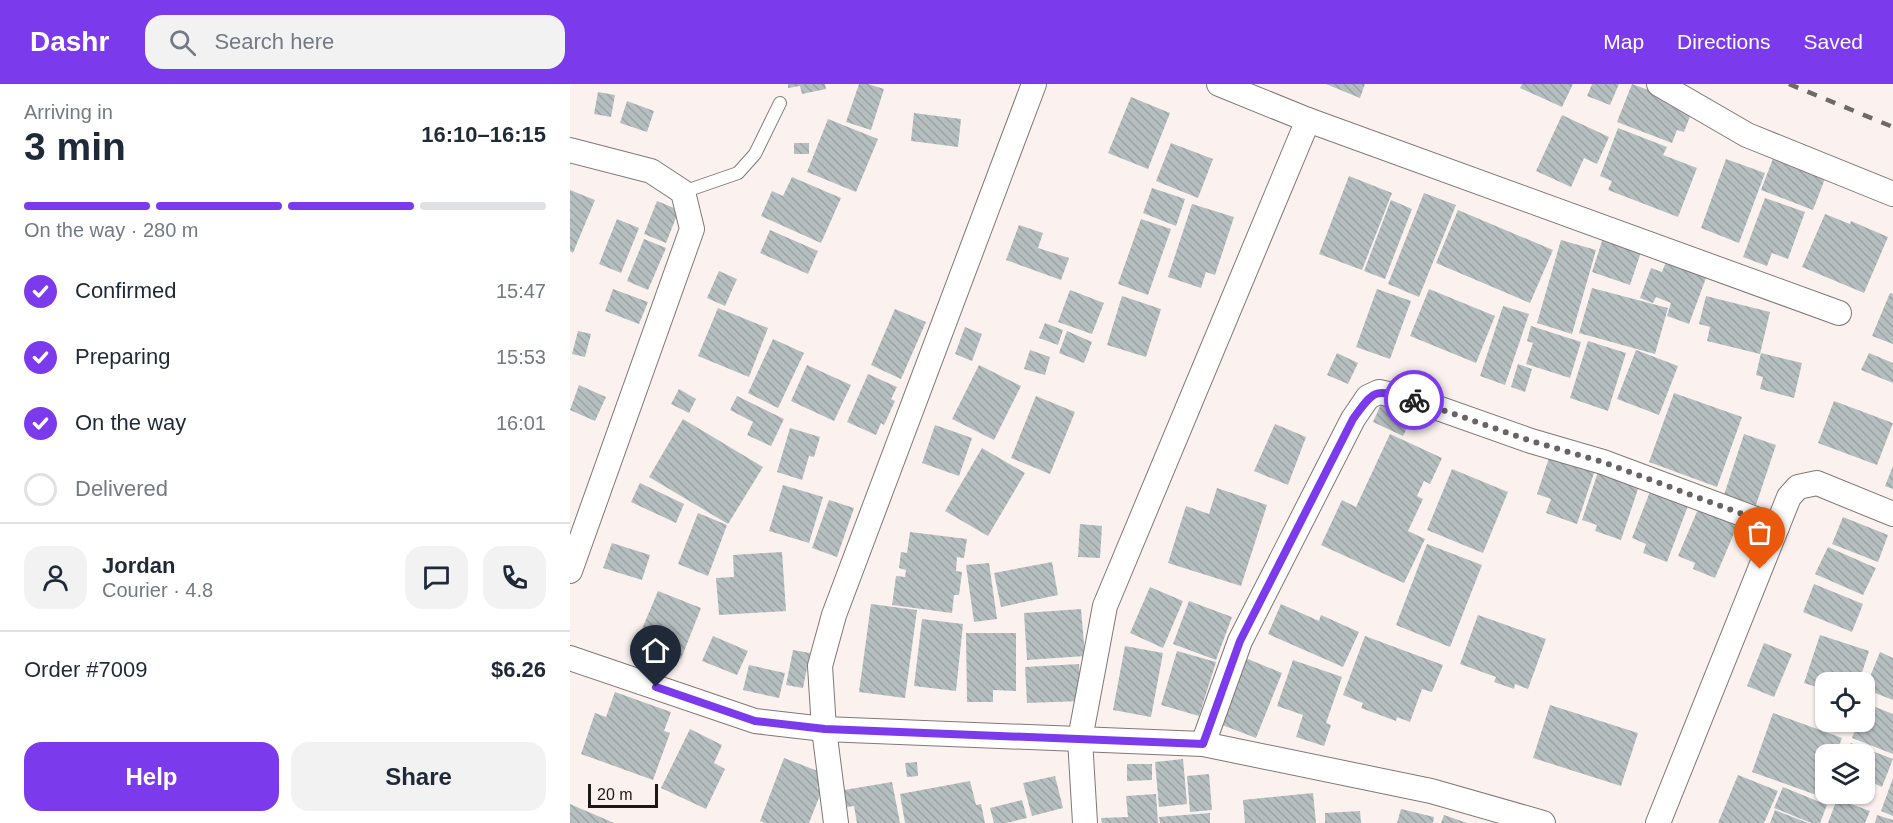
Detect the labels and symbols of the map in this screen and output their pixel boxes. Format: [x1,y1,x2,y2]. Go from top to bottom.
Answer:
courier [1384,370,1444,430]
pin [1734,507,1785,569]
pin [630,625,681,687]
scale bar [588,781,658,808]

